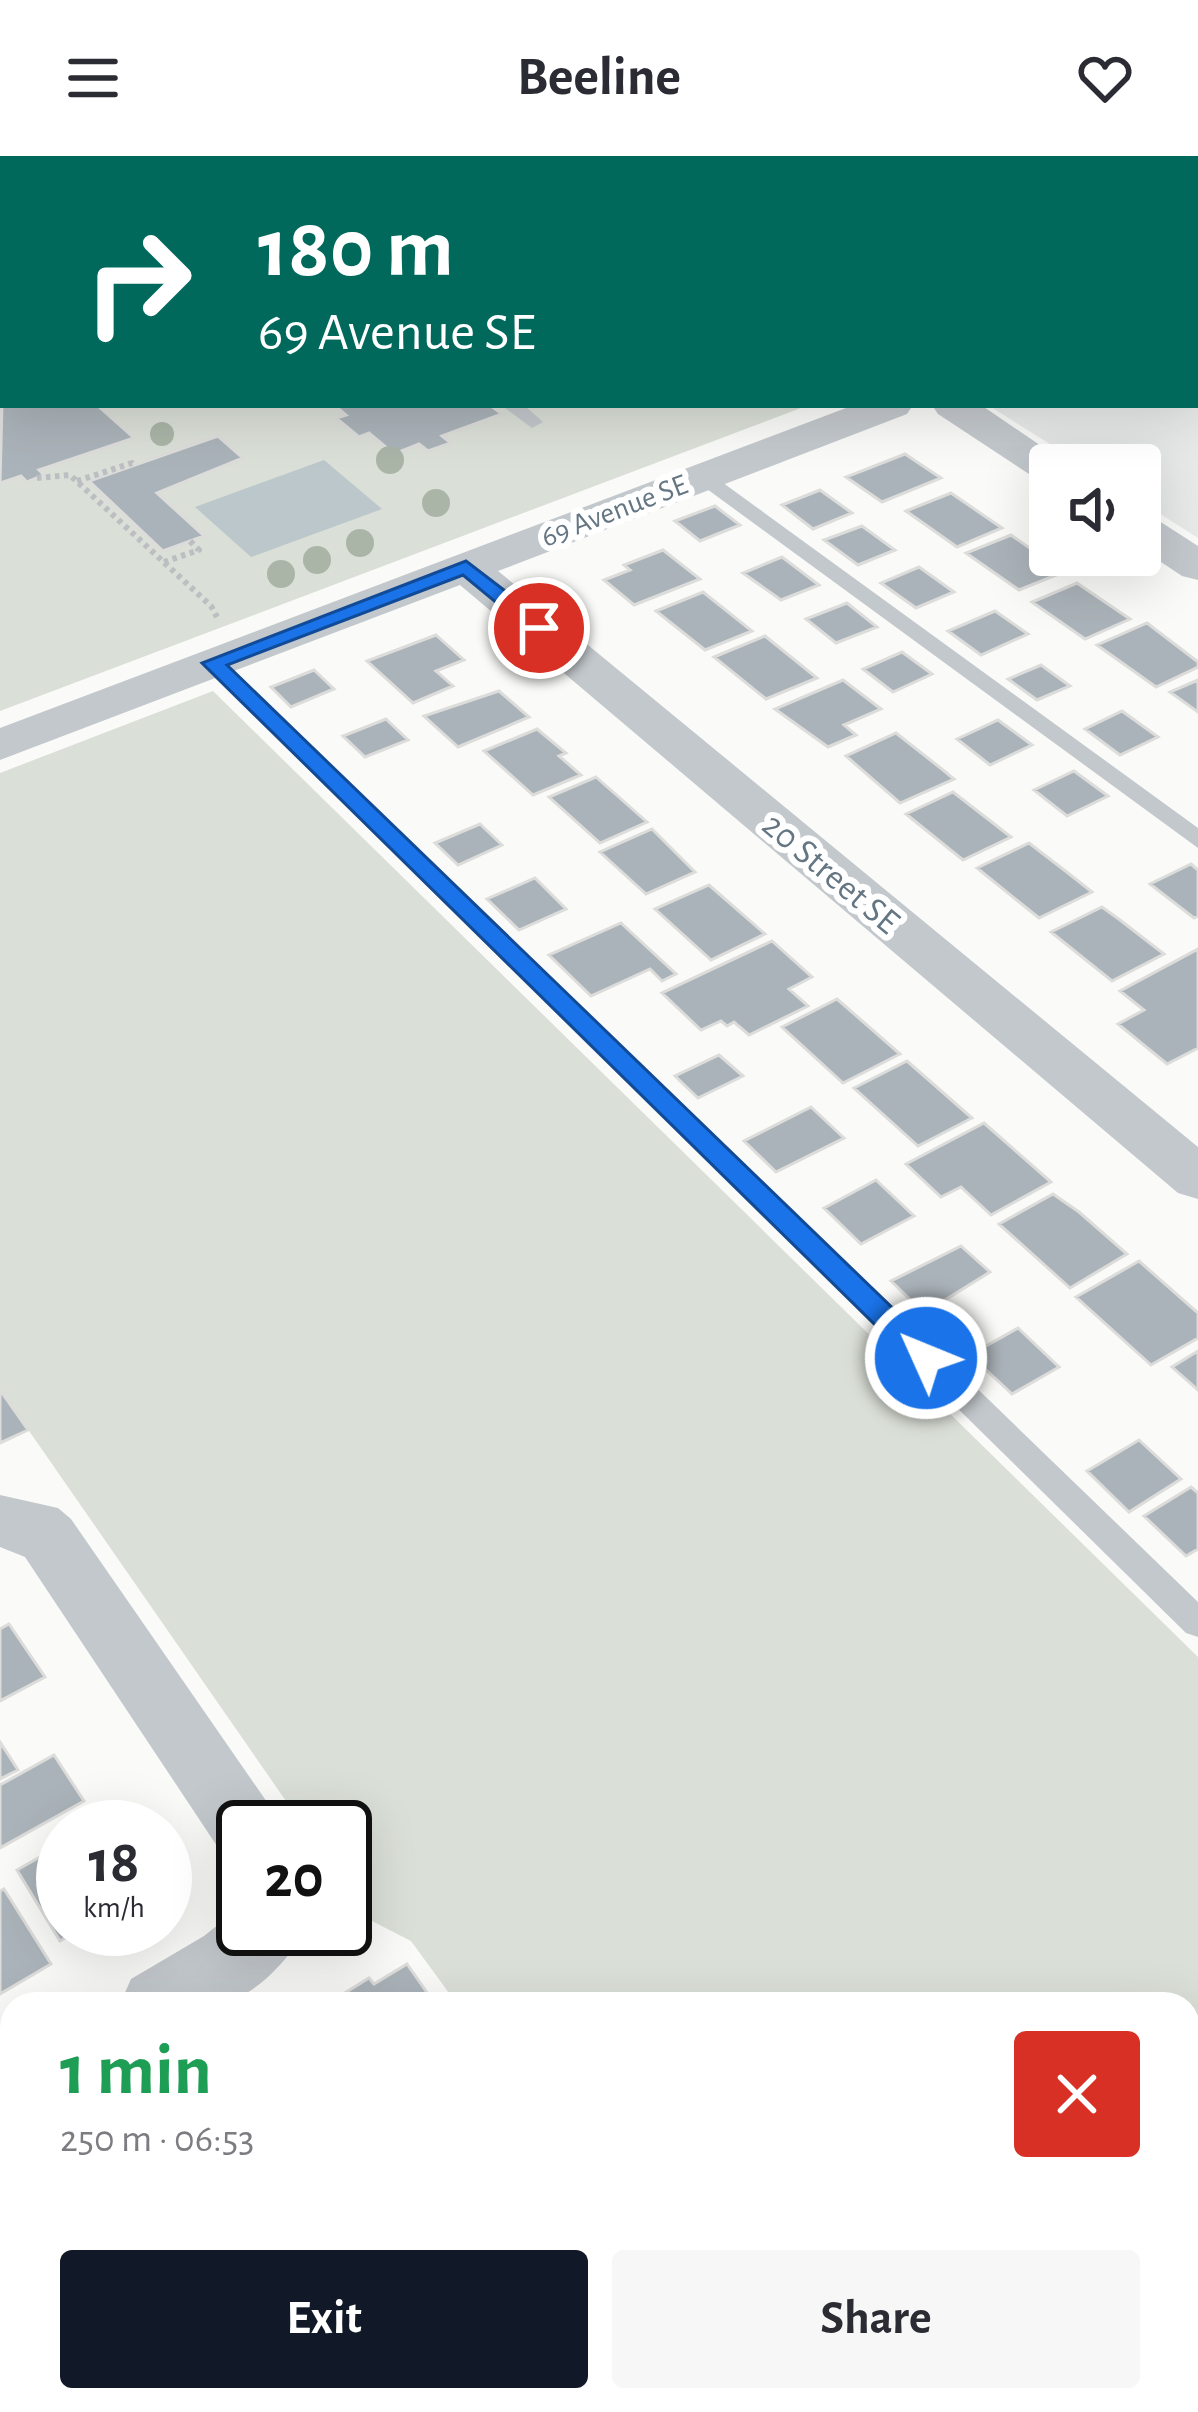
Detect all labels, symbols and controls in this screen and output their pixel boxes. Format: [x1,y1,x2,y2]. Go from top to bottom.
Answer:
icon: menu [60,45,126,111]
icon: heart [1072,45,1138,111]
text: Beeline [517,51,681,105]
icon: right [60,204,216,360]
text: 180 m [258,208,454,292]
text: 69 Avenue SE [258,306,536,360]
map controls [1029,444,1161,576]
button: sound [1029,444,1161,576]
street label: 69 Avenue SE [537,469,692,553]
pin [488,577,590,679]
icon: arrive [506,595,572,661]
street label: 20 Street SE [755,806,906,941]
position arrow [863,1295,989,1421]
speed limit sign: 20 [216,1800,372,1956]
text: 18 [88,1833,140,1893]
text: km/h [83,1893,145,1923]
button: close [1014,2031,1140,2157]
text: 1 min [60,2035,212,2107]
text: 250 m · 06:53 [60,2120,254,2159]
button: Exit [60,2250,588,2388]
button: Share [612,2250,1140,2388]

